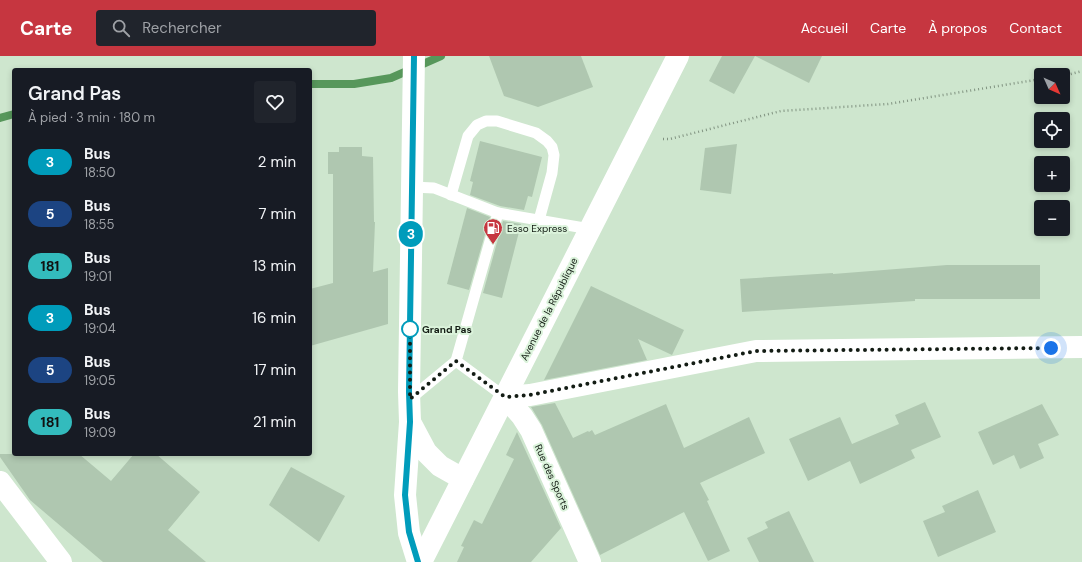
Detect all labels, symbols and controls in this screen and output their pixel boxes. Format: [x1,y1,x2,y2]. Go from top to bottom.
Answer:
search box [96,10,376,46]
text: Carte [20,16,72,41]
icon: search [110,17,132,39]
text: Rechercher [142,18,222,38]
text: Accueil [801,19,848,37]
text: Carte [870,19,906,37]
text: À propos [928,19,987,37]
text: Contact [1009,19,1062,37]
north arrow [1034,68,1070,104]
map controls [1034,68,1070,236]
text: Grand Pas [28,81,121,106]
button: heart [254,81,296,123]
text: À pied · 3 min · 180 m [28,109,155,126]
button: locate [1034,112,1070,148]
text: Bus [84,144,111,164]
text: 2 min [258,152,296,172]
text: 3 [46,153,54,171]
button: + [1034,156,1070,192]
text: 18:50 [84,164,115,181]
text: Bus [84,196,111,216]
button: − [1034,200,1070,236]
text: 7 min [258,204,296,224]
text: 5 [46,205,54,223]
text: 18:55 [84,216,114,233]
fuel station icon: Esso Express [482,217,504,245]
line badge: 3 [398,221,424,247]
place label: Esso Express [507,222,567,235]
text: 3 [407,225,415,243]
text: Bus [84,248,111,268]
street label: Avenue de la République [517,255,581,363]
text: 13 min [253,256,296,276]
text: 181 [41,257,59,275]
text: 19:01 [84,268,112,285]
text: Bus [84,300,111,320]
text: 16 min [252,308,296,328]
text: 3 [46,309,54,327]
text: 19:04 [84,320,116,337]
marker: Grand Pas [401,320,419,338]
place label: Grand Pas [422,323,472,336]
your location [1041,338,1061,358]
text: Bus [84,352,111,372]
text: 17 min [254,360,296,380]
text: 5 [46,361,54,379]
text: 19:05 [84,372,116,389]
text: Bus [84,404,111,424]
text: 21 min [253,412,296,432]
text: 181 [41,413,59,431]
text: 19:09 [84,424,116,441]
street label: Rue des Sports [532,442,572,512]

